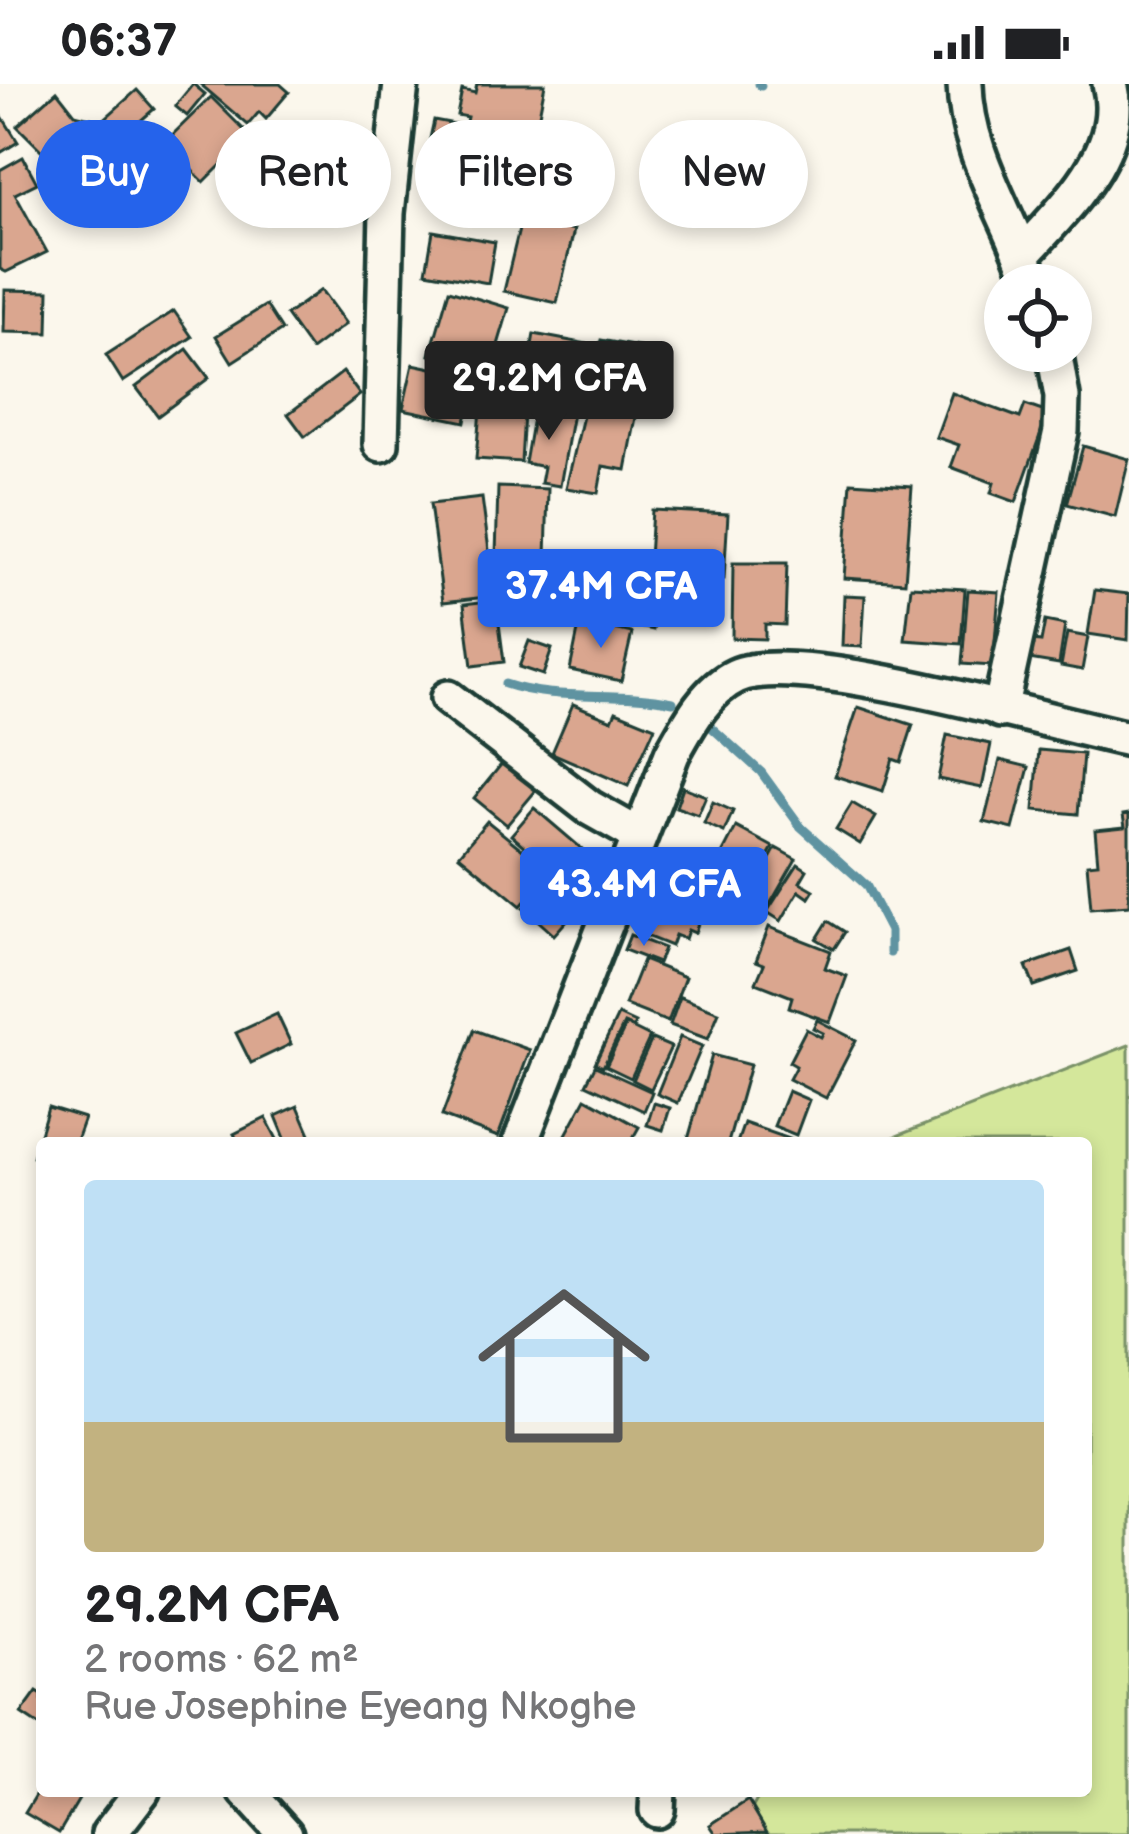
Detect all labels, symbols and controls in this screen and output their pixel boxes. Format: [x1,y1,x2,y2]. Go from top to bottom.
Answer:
text: 06:37 [60,15,177,70]
chip: Buy [36,120,191,228]
chip: Rent [215,120,391,228]
chip: Filters [415,120,615,228]
chip: New [639,120,808,228]
map controls [984,264,1092,372]
button: locate [984,264,1092,372]
pin: 29.2M CFA [412,341,686,443]
text: 29.2M CFA [452,356,646,403]
pin: 37.4M CFA [464,549,738,651]
text: 37.4M CFA [505,564,697,611]
pin: 43.4M CFA [507,847,781,949]
text: 43.4M CFA [547,862,741,909]
icon: home [456,1258,672,1474]
text: 29.2M CFA [84,1576,339,1637]
text: 2 rooms · 62 m² [84,1637,359,1684]
text: Rue Josephine Eyeang Nkoghe [84,1684,636,1731]

